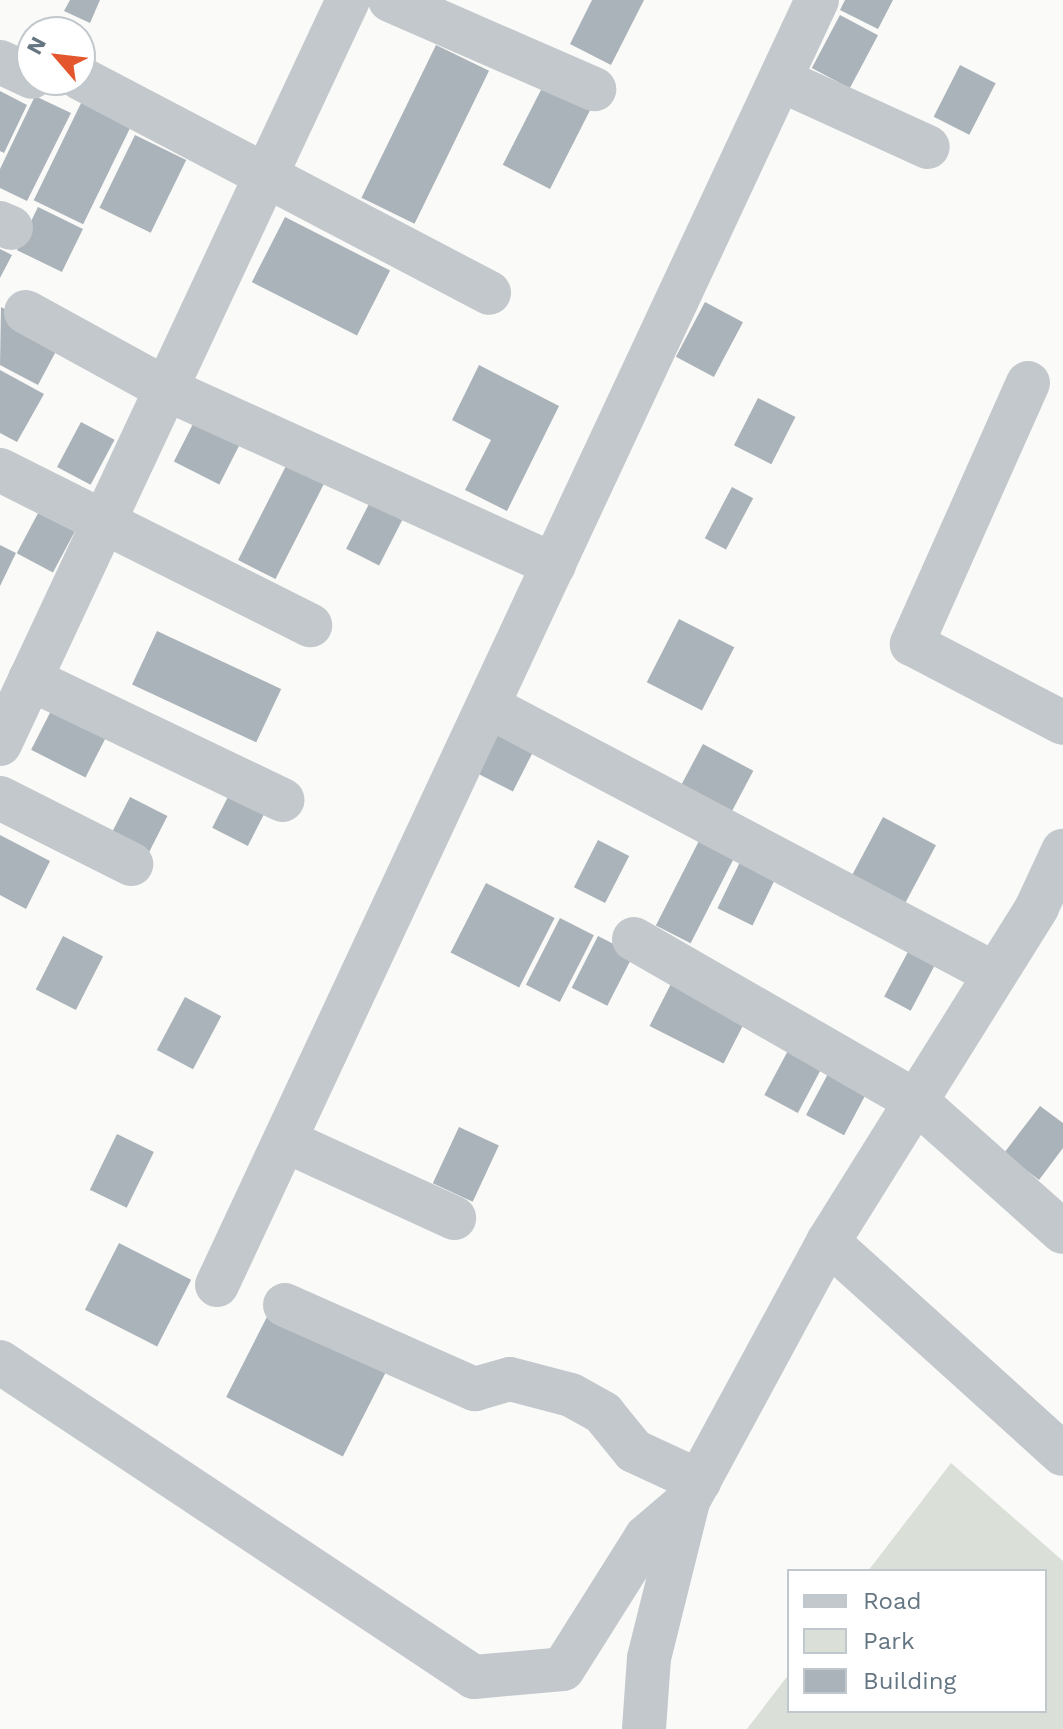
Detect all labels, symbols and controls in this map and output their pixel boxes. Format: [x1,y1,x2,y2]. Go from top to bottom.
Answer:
north arrow [16,16,96,96]
text: N [21,32,51,59]
legend [787,1569,1047,1713]
text: Road [863,1587,922,1615]
text: Park [863,1627,915,1655]
text: Building [863,1667,956,1695]

